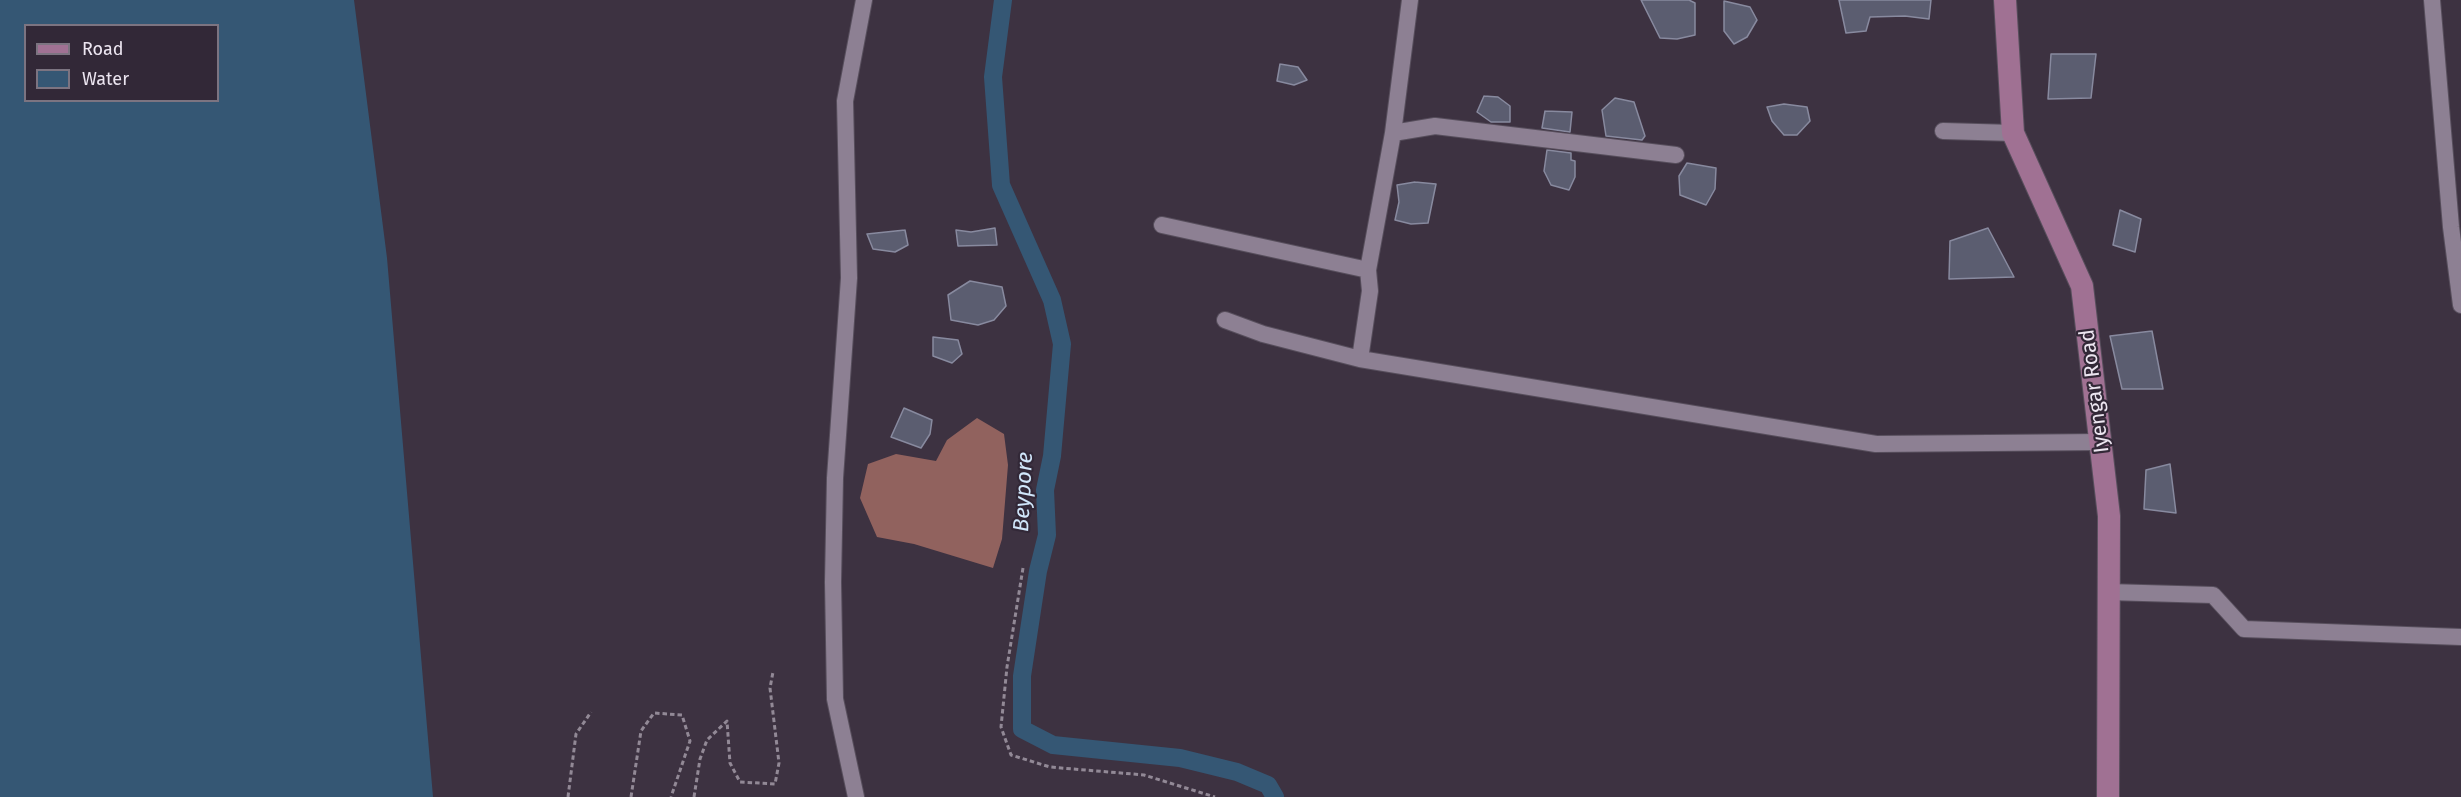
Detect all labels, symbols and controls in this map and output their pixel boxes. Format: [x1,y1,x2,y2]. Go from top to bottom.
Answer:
legend [24,24,219,102]
text: Road [82,38,124,60]
text: Water [82,68,129,90]
street label: Iyengar Road [2075,328,2115,454]
water label: Beypore [1009,451,1039,533]

